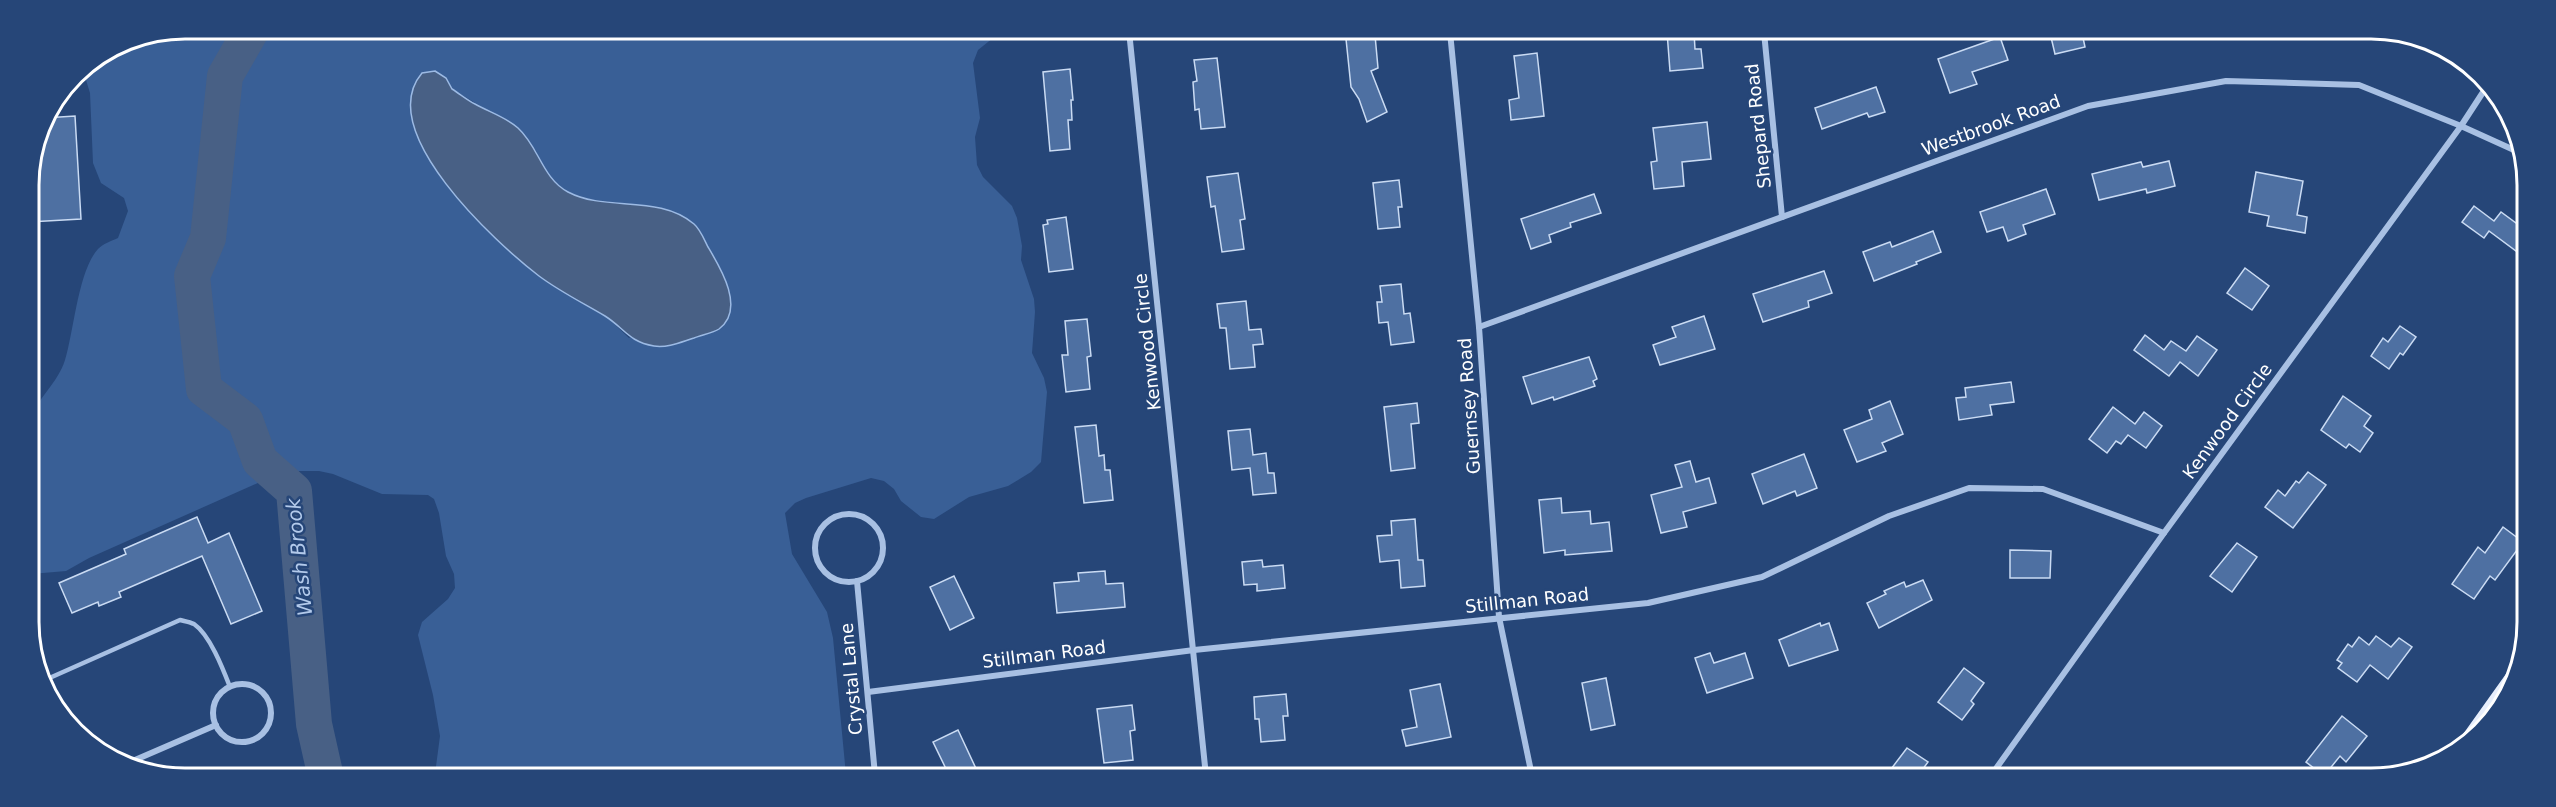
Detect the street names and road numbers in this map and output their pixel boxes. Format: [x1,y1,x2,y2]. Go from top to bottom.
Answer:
street label: Shepard Road [1741,62,1775,190]
street label: Westbrook Road [1919,90,2063,160]
street label: Kenwood Circle [1129,272,1165,412]
street label: Guernsey Road [1454,337,1484,475]
street label: Kenwood Circle [2178,359,2276,483]
street label: Stillman Road [1464,583,1590,617]
street label: Crystal Lane [836,622,866,736]
street label: Stillman Road [981,636,1107,672]

